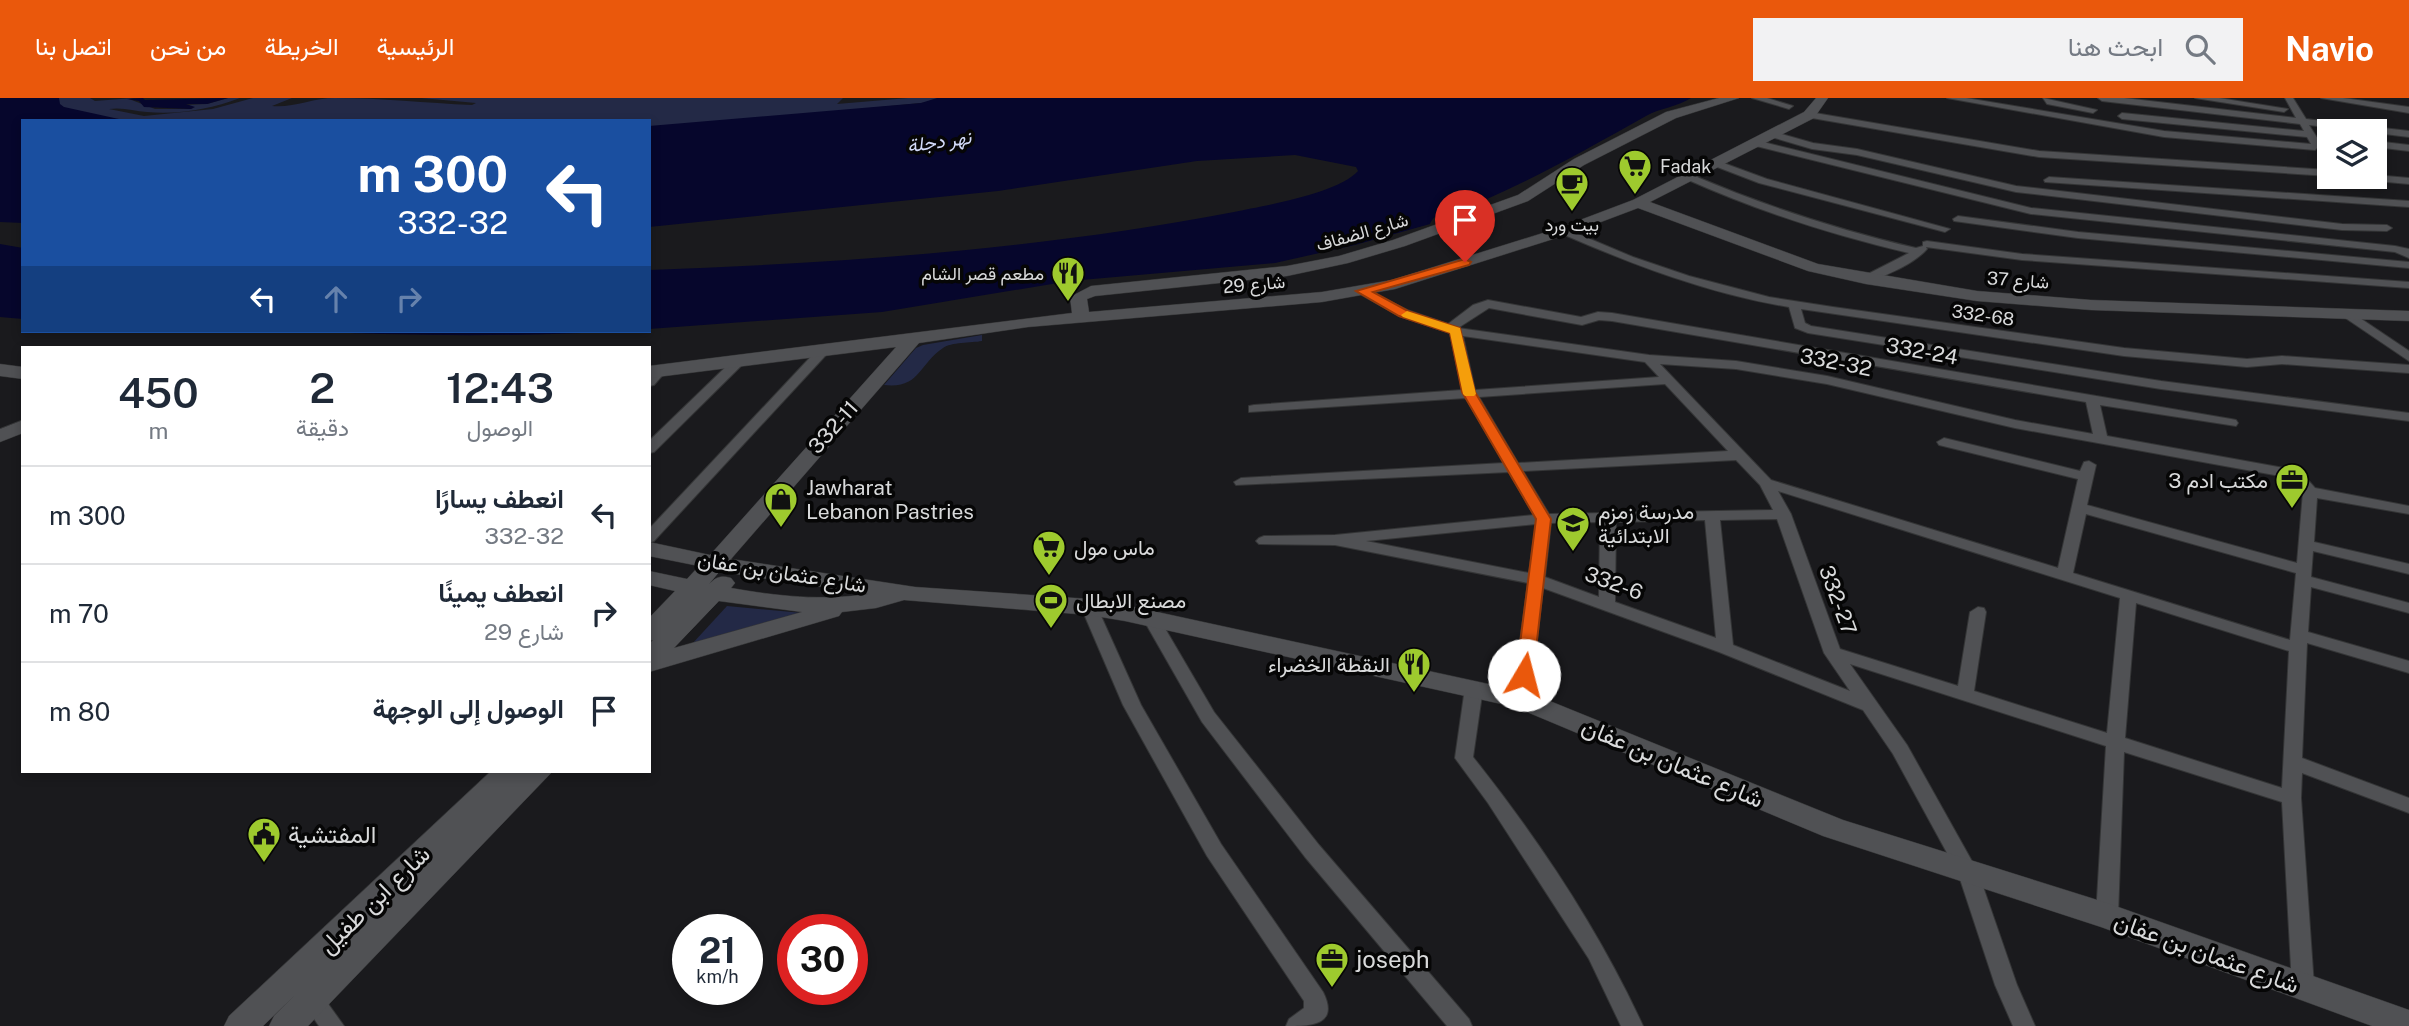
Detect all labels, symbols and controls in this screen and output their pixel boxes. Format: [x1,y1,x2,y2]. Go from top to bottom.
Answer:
search box [1753,18,2243,81]
icon: search [2181,30,2219,68]
text: Navio [2285,30,2374,68]
text: ابحث هنا [2068,31,2163,62]
text: اتصل بنا [35,32,112,60]
text: من نحن [150,32,226,60]
text: الخريطة [264,32,339,60]
text: الرئيسية [377,32,454,60]
map controls [2317,119,2387,189]
button: layers [2317,119,2387,189]
water label: نهر دجلة [906,125,974,157]
text: 300 m [358,145,508,203]
icon: left [532,147,623,238]
supermarket icon: Fadak [1616,147,1654,196]
place label: Fadak [1660,156,1711,177]
cafe icon: بيت ورد [1553,164,1591,213]
pin [1435,190,1495,262]
icon: arrive [1446,201,1484,239]
text: 332-32 [398,204,508,241]
street label: شارع الضفاف [1314,209,1411,257]
place label: بيت ورد [1545,214,1599,236]
restaurant icon: مطعم قصر الشام [1049,254,1087,303]
place label: مطعم قصر الشام [921,263,1044,286]
street label: شارع 37 [1986,267,2050,295]
street label: شارع 29 [1222,271,1286,299]
icon: left [244,280,282,318]
icon: ahead [317,280,355,318]
icon: right [390,280,428,318]
street label: 332-68 [1950,300,2016,330]
street label: 332-24 [1884,332,1960,370]
street label: 332-32 [1798,343,1874,381]
text: 2 [309,363,335,412]
text: 12:43 [446,363,554,412]
text: 450 [118,368,199,417]
street label: 332-11 [803,395,863,459]
text: دقيقة [296,414,349,441]
text: الوصول [467,414,533,441]
text: m [148,417,168,444]
office icon: مكتب ادم 3 [2273,461,2311,510]
place label: مكتب ادم 3 [2168,468,2268,495]
place label: Jawharat Lebanon Pastries [806,475,974,524]
shop icon: Jawharat Lebanon Pastries [762,480,800,529]
text: انعطف يسارًا [435,483,564,514]
icon: left [585,496,623,534]
place label: مدرسة زمزم الابتدائية [1598,499,1694,548]
text: 300 m [49,500,126,531]
school or university icon: مدرسة زمزم الابتدائية [1554,504,1592,553]
text: 332-32 [485,522,564,549]
supermarket icon: ماس مول [1030,528,1068,577]
place label: ماس مول [1074,535,1155,561]
street label: شارع عثمان بن عفان [696,546,868,600]
street label: 332-6 [1582,561,1646,605]
street label: 332-27 [1814,562,1862,638]
text: انعطف يمينًا [438,577,564,608]
sports icon: مصنع الابطال [1032,581,1070,630]
place label: مصنع الابطال [1076,588,1186,615]
icon: right [585,594,623,632]
text: 70 m [49,598,109,629]
text: شارع 29 [484,618,564,645]
position arrow [1487,638,1561,712]
restaurant icon: النقطة الخضراء [1395,645,1433,694]
place label: النقطة الخضراء [1268,652,1390,678]
icon: arrive [585,692,623,730]
text: الوصول إلى الوجهة [373,693,564,724]
text: 80 m [49,696,110,727]
street label: شارع عثمان بن عفان [1577,711,1768,816]
public building icon: المفتشية [245,815,283,864]
place label: المفتشية [288,820,376,849]
street label: شارع ابن طفيل [313,839,437,961]
street label: شارع عثمان بن عفان [2110,906,2303,1001]
speed limit sign: 30 [777,914,868,1005]
text: 21 [699,930,736,971]
office icon: joseph [1313,940,1351,989]
place label: joseph [1355,945,1430,973]
text: km/h [696,966,739,987]

